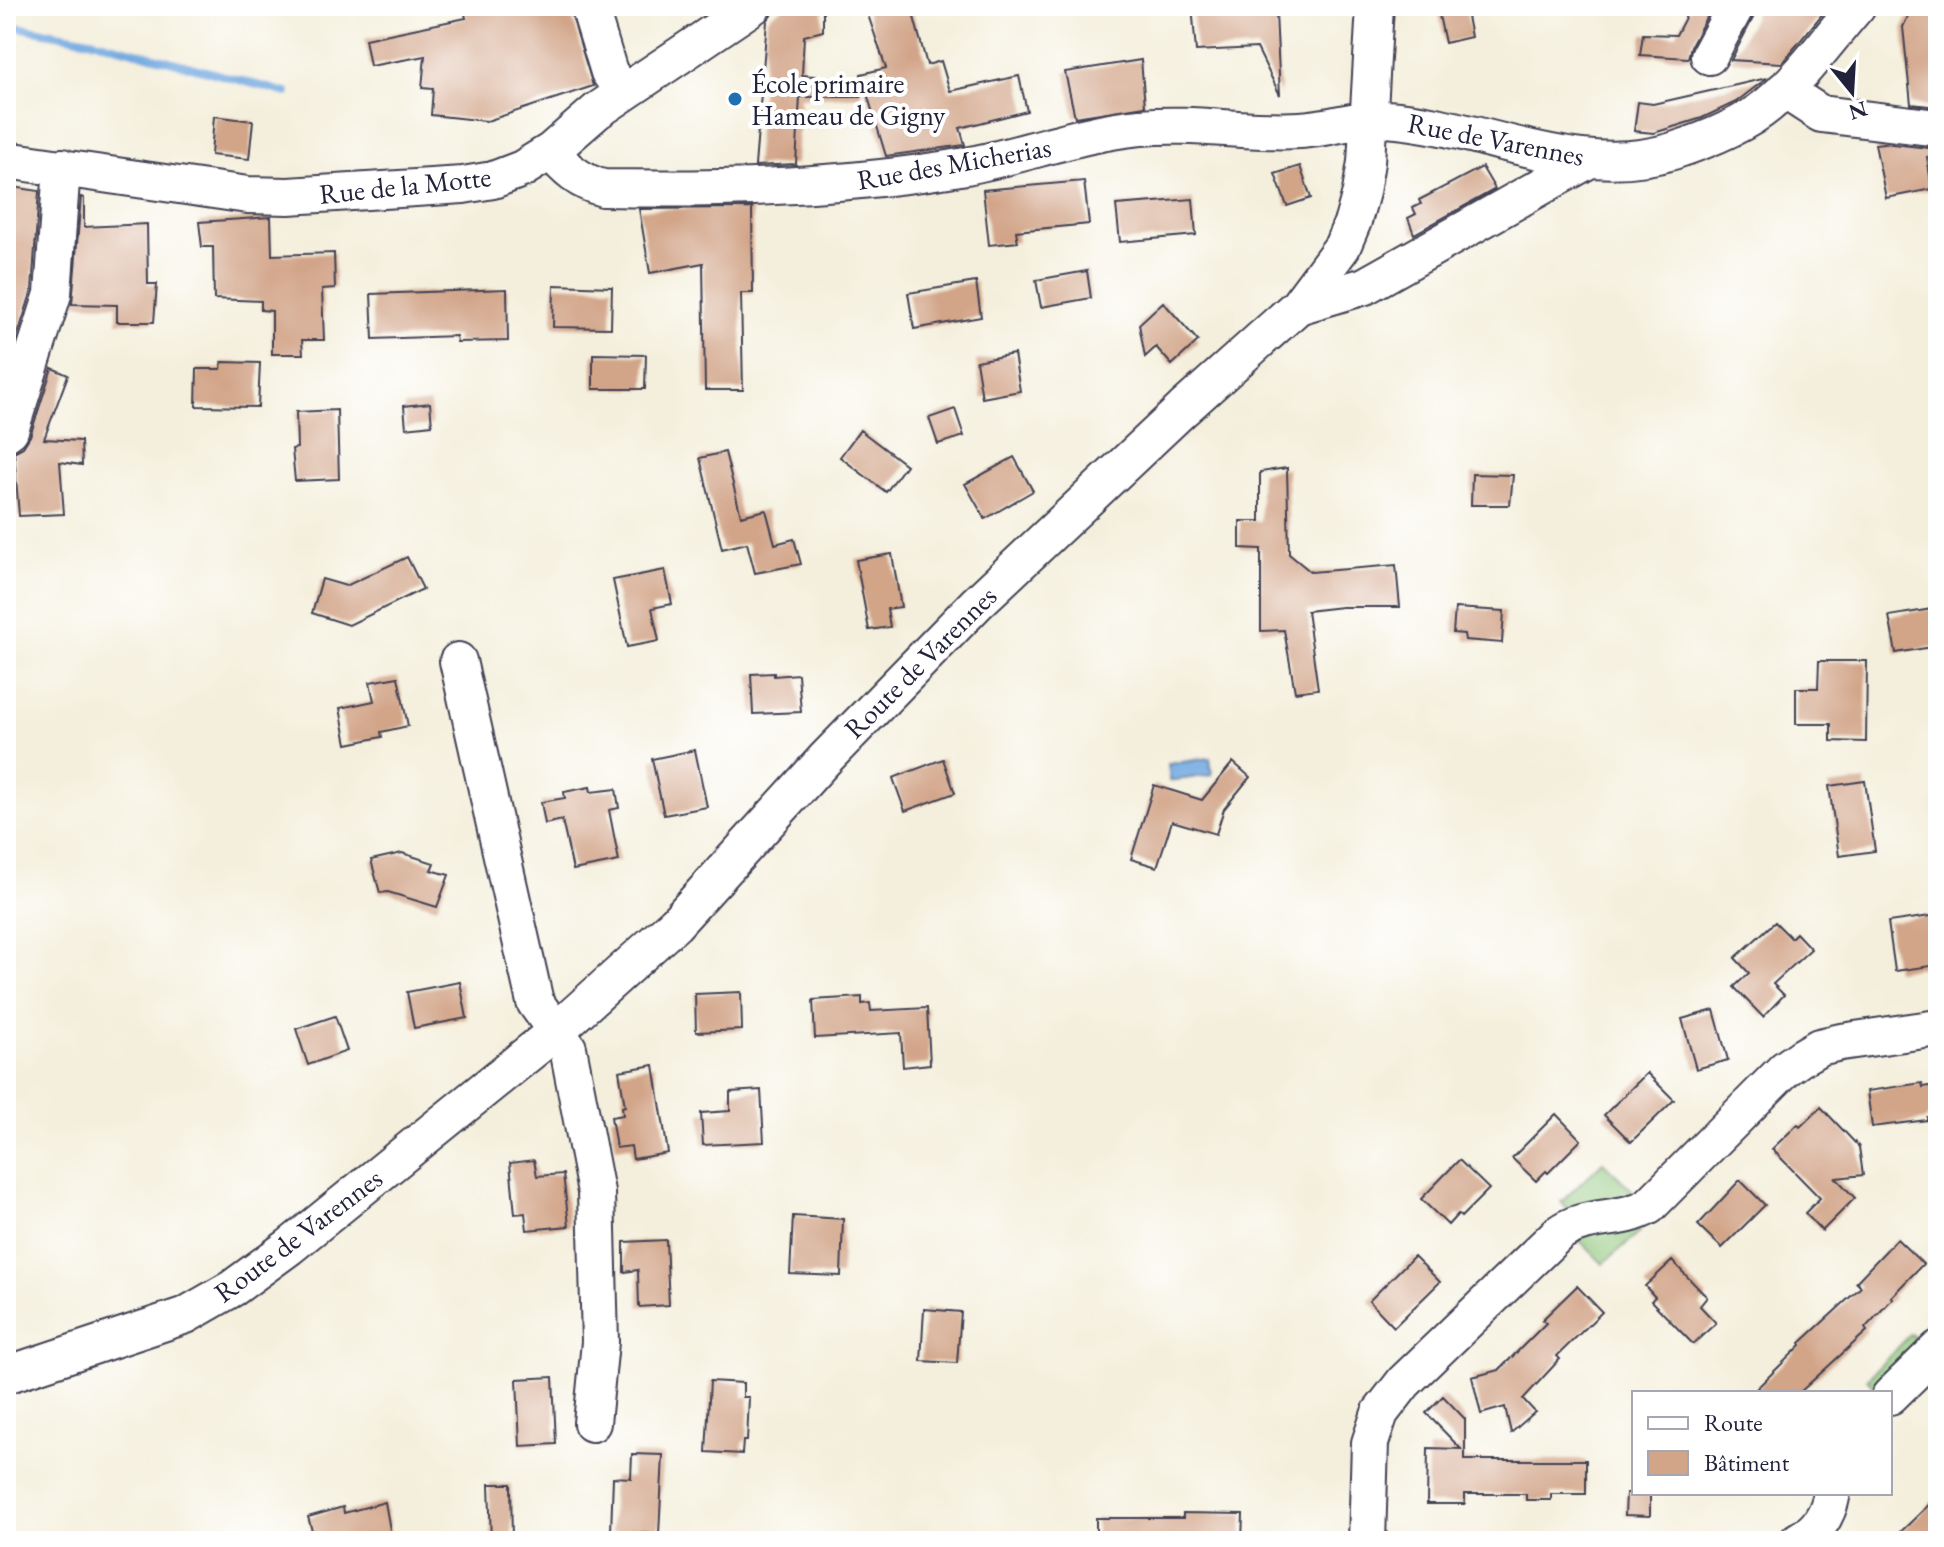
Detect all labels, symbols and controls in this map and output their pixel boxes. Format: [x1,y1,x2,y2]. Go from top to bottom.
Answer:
north arrow [1812,52,1892,132]
place label: École primaire Hameau de Gigny [751,65,946,133]
marker: École primaire Hameau de Gigny [726,90,744,108]
text: N [1845,94,1871,127]
street label: Rue de Varennes [1405,104,1587,174]
street label: Rue des Micherias [854,128,1054,198]
street label: Rue de la Motte [317,158,493,212]
street label: Route de Varennes [836,578,1004,746]
street label: Route de Varennes [207,1160,389,1310]
legend [1632,1391,1892,1495]
text: Route [1704,1407,1763,1438]
text: Bâtiment [1704,1447,1790,1478]

